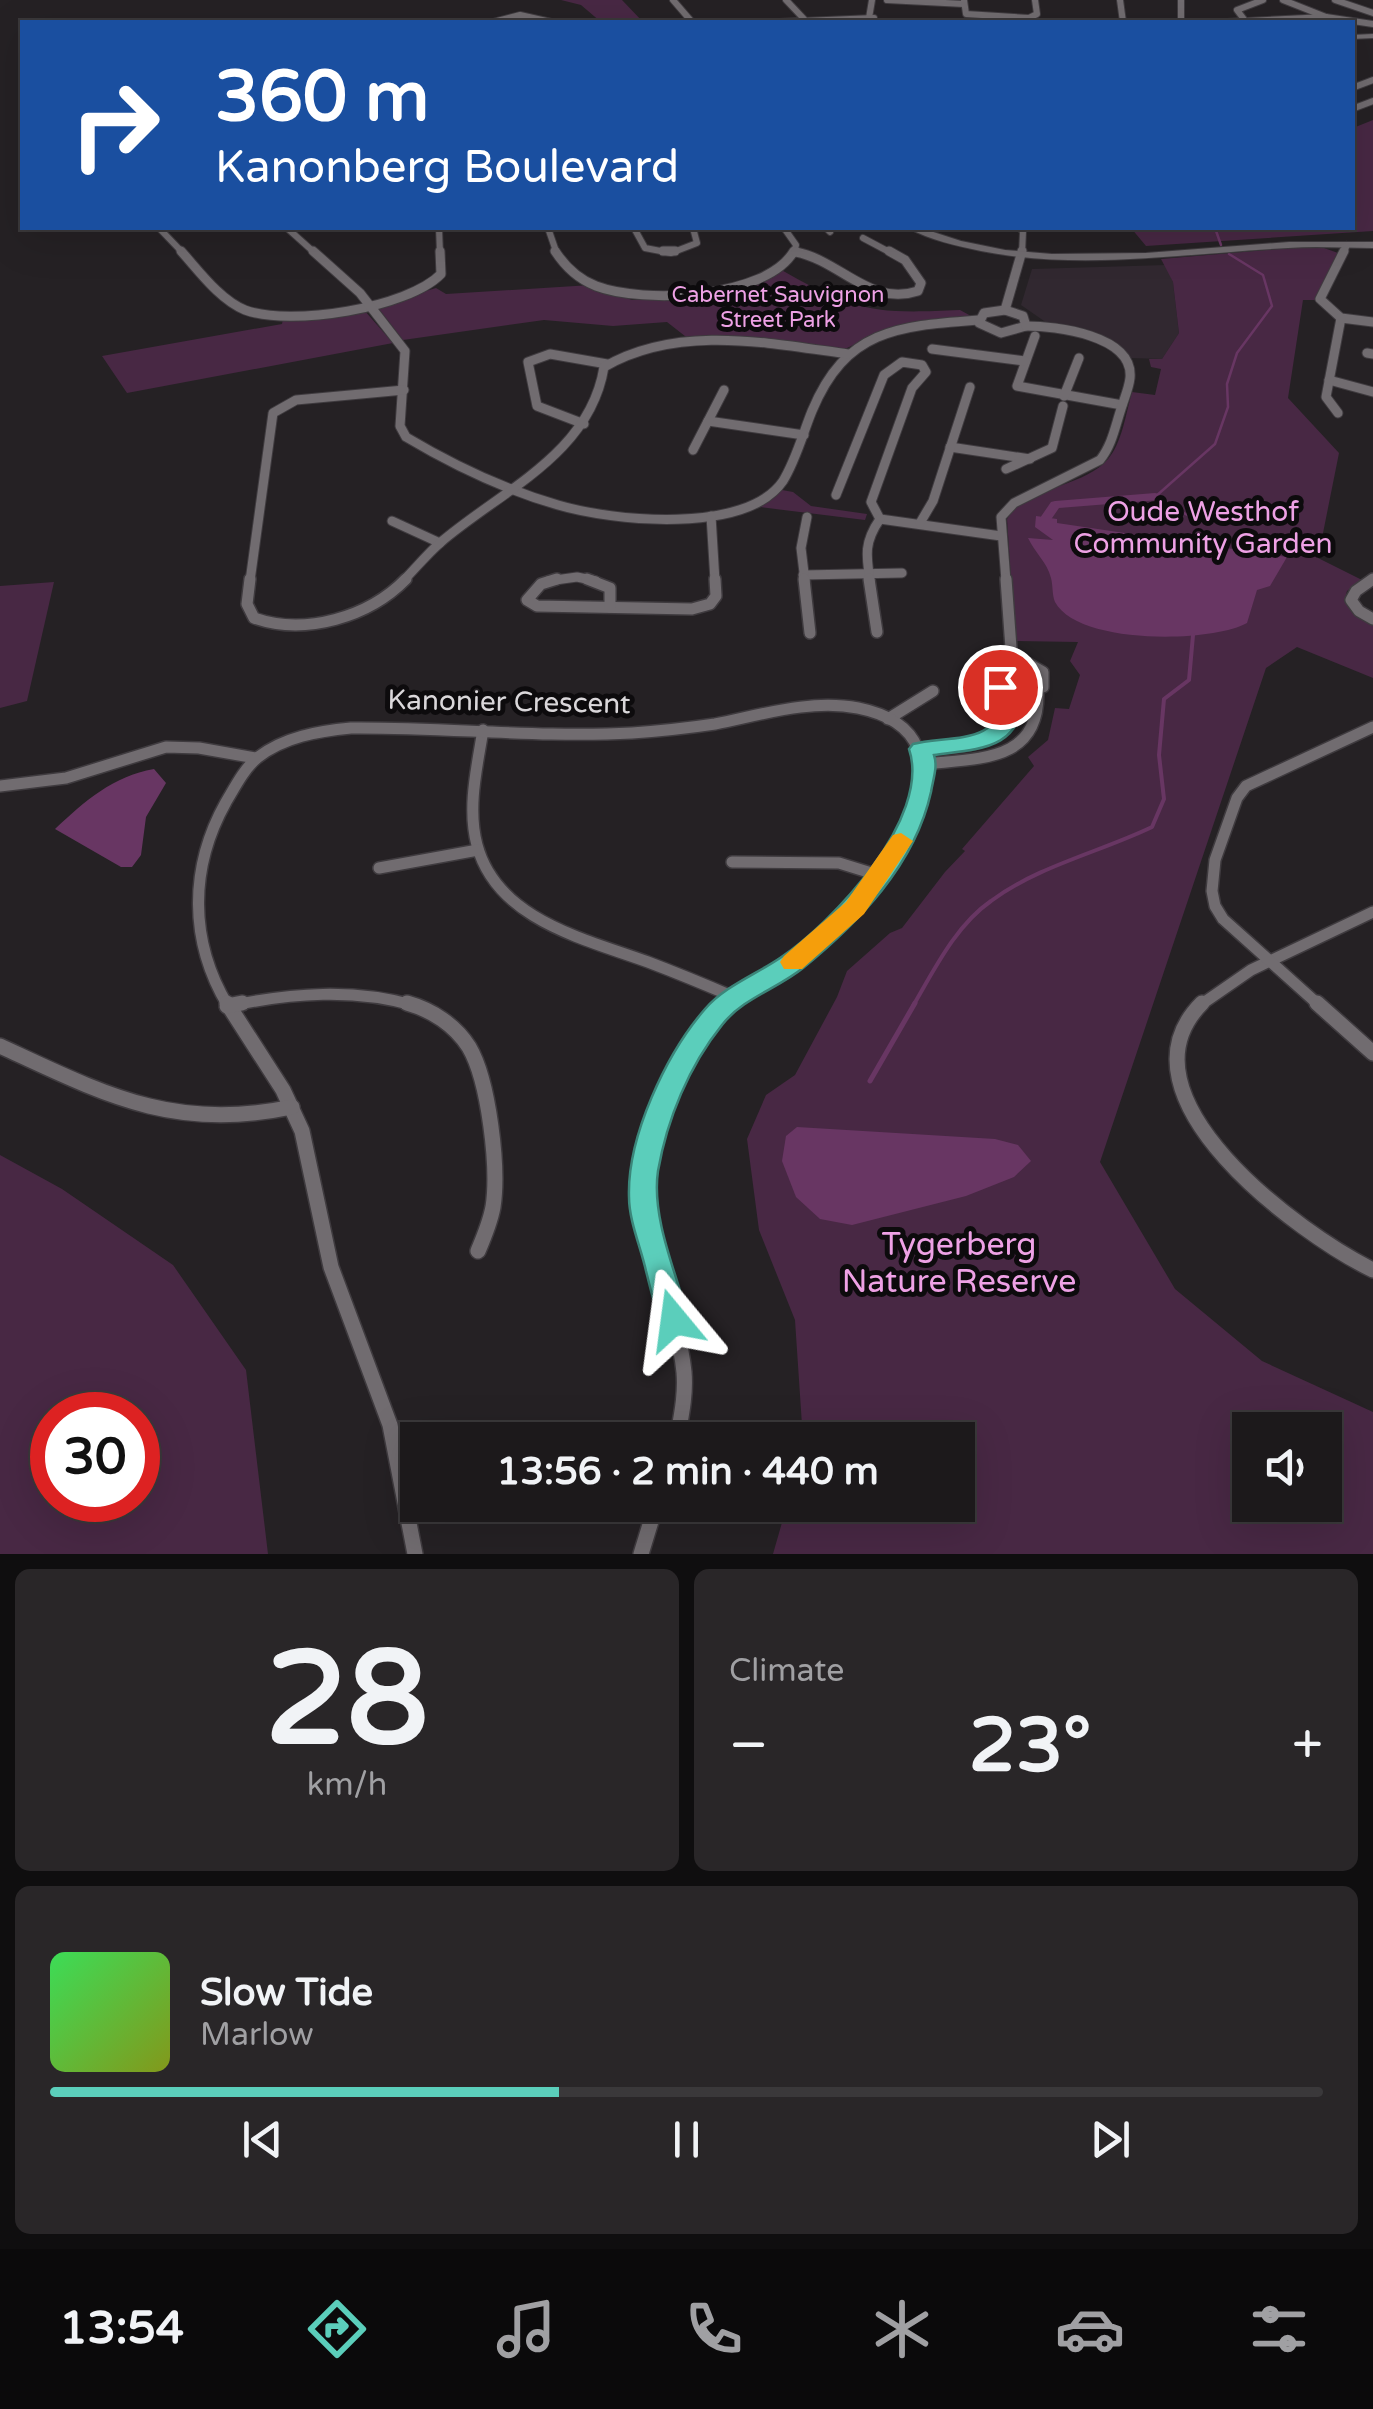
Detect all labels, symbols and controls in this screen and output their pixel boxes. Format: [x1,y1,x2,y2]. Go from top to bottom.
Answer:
text: 360 m [215,56,429,140]
icon: right [50,60,180,190]
text: Kanonberg Boulevard [215,141,679,195]
park label: Cabernet Sauvignon Street Park [672,282,884,333]
park label: Oude Westhof Community Garden [1073,495,1333,561]
pin [958,645,1043,730]
icon: arrive [973,660,1028,715]
street label: Kanonier Crescent [387,683,631,721]
park label: Tygerberg Nature Reserve [842,1226,1076,1301]
position arrow [622,1268,726,1372]
speed limit sign: 30 [30,1392,160,1522]
map controls [1232,1412,1342,1522]
button: sound [1232,1412,1342,1522]
text: 13:56 · 2 min · 440 m [496,1449,879,1495]
text: 28 [265,1623,429,1779]
text: Climate [729,1652,844,1690]
text: 23° [969,1701,1091,1791]
text: − [729,1713,768,1779]
text: + [1292,1713,1323,1779]
text: km/h [307,1766,387,1804]
text: Slow Tide [200,1970,373,2016]
text: Marlow [200,2016,314,2054]
icon: previous [235,2112,290,2167]
icon: pause [659,2112,714,2167]
icon: next [1083,2112,1138,2167]
icon: directions [302,2294,372,2364]
icon: music [491,2294,561,2364]
icon: phone [679,2294,749,2364]
icon: climate [867,2294,937,2364]
icon: car [1055,2294,1125,2364]
icon: filters [1244,2294,1314,2364]
text: 13:54 [59,2302,184,2356]

